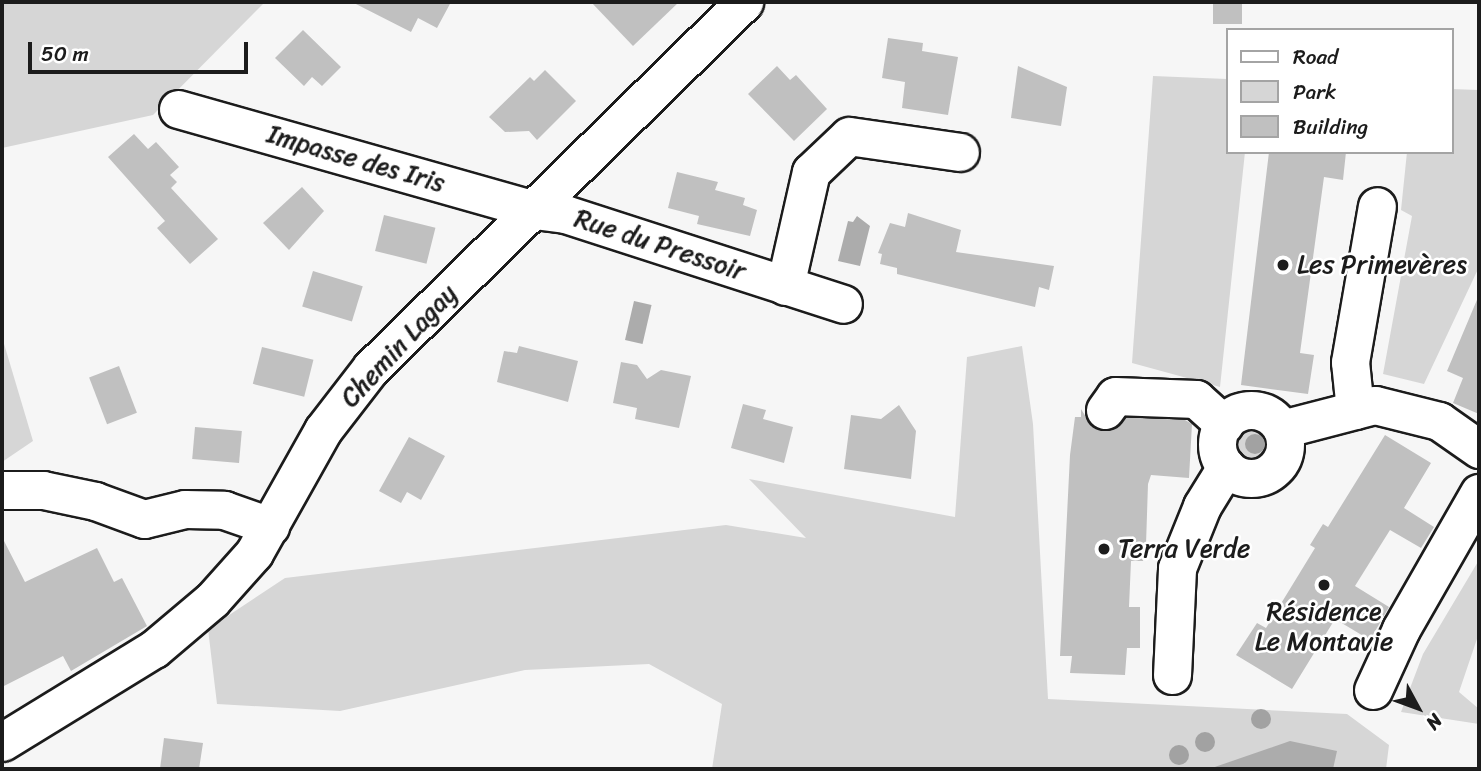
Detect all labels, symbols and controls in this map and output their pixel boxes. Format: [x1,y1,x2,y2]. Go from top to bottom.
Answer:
scale bar [32,28,252,72]
legend [1226,28,1453,154]
text: 50 m [41,35,89,73]
text: Road [1293,38,1338,76]
text: Park [1293,73,1336,111]
text: Building [1293,108,1368,146]
street label: Impasse des Iris [262,118,450,200]
street label: Rue du Pressoir [571,203,749,287]
place label: Les Primevères [1297,249,1469,281]
marker: Les Primevères [1275,257,1291,273]
street label: Chemin Lagay [334,278,464,414]
place label: Terra Verde [1118,533,1249,565]
marker: Terra Verde [1096,541,1112,557]
marker: Résidence Le Montavie [1316,577,1332,593]
place label: Résidence Le Montavie [1255,596,1393,658]
north arrow [1383,673,1453,743]
text: N [1417,706,1451,738]

